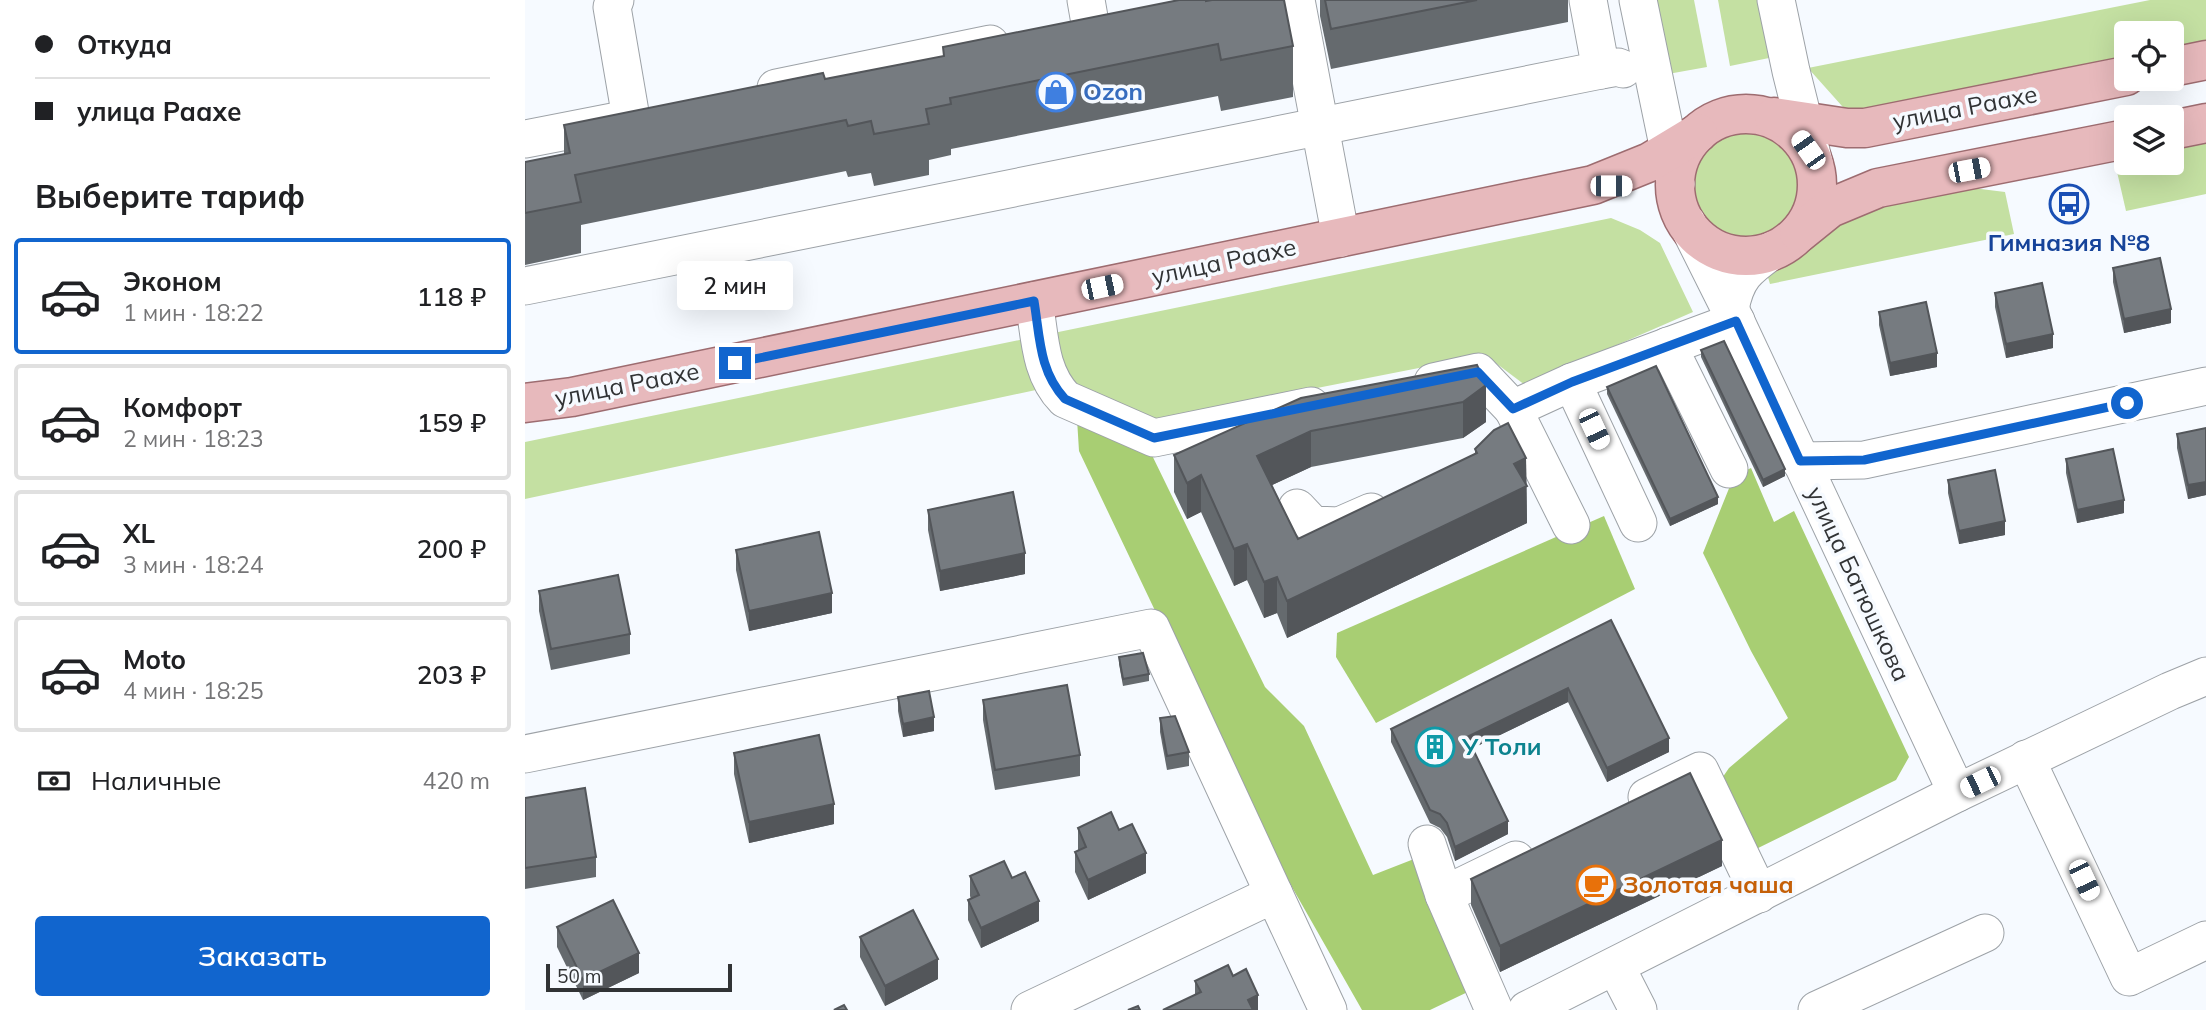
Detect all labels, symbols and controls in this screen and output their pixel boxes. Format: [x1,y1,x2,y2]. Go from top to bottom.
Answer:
map controls [2114,21,2184,175]
button: locate [2114,21,2184,91]
text: Откуда [77,28,172,61]
shop icon: Ozon [1035,71,1077,113]
place label: Ozon [1083,76,1143,106]
street label: улица Раахе [1890,78,2040,136]
text: улица Раахе [77,95,242,128]
button: layers [2114,105,2184,175]
car [1788,127,1829,173]
car [1947,156,1992,184]
text: Выберите тариф [35,176,305,216]
car [1591,176,1633,197]
bus stop icon: Гимназия №8 [2048,183,2090,225]
place label: Гимназия №8 [1988,227,2150,257]
street label: улица Раахе [1149,231,1299,291]
callout: 2 мин [677,262,793,310]
icon: car [39,265,102,328]
text: Эконом [123,265,222,298]
text: 2 мин [703,271,767,300]
car [1080,272,1125,302]
text: 118 ₽ [417,280,486,313]
text: 1 мин · 18:22 [123,298,263,327]
route end [719,347,751,379]
street label: улица Раахе [552,355,702,413]
route start [2111,387,2143,419]
icon: car [39,391,102,454]
text: Комфорт [123,391,242,424]
text: 159 ₽ [417,406,486,439]
car [1576,406,1613,452]
text: 2 мин · 18:23 [123,424,263,453]
street label: улица Батюшкова [1801,481,1917,686]
icon: car [39,517,102,580]
text: XL [123,517,155,550]
text: 200 ₽ [417,532,486,565]
text: 3 мин · 18:24 [123,550,263,579]
icon: car [39,643,102,706]
text: Moto [123,643,186,676]
text: 203 ₽ [417,658,486,691]
text: 4 мин · 18:25 [123,676,263,705]
building icon: У Толи [1414,726,1456,768]
place label: У Толи [1461,731,1542,761]
icon: cash [35,762,73,800]
car [1957,763,2004,801]
text: Наличные [91,764,221,797]
text: 420 m [422,766,490,795]
car [2066,857,2103,903]
cafe icon: Золотая чаша [1575,864,1617,906]
place label: Золотая чаша [1623,869,1794,899]
button: Заказать [35,916,490,996]
scale bar [546,961,731,993]
text: 50 m [557,964,601,988]

